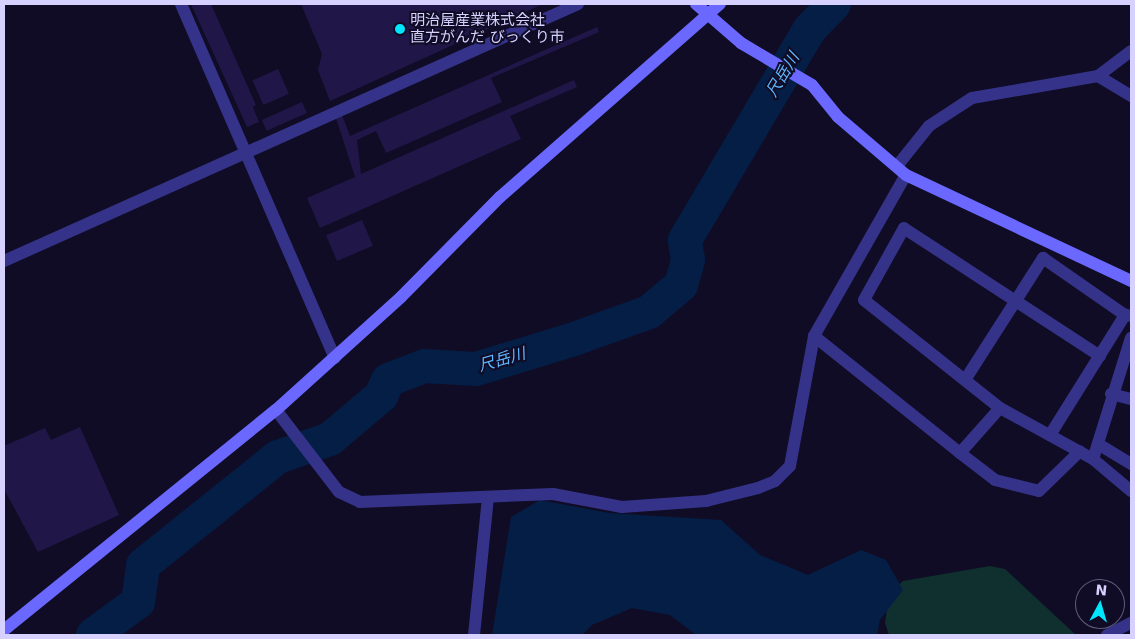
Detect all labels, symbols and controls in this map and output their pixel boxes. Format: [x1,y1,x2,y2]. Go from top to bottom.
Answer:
place label: 明治屋産業株式会社 直方がんだ びっくり市 [410,11,565,46]
marker: 明治屋産業株式会社 直方がんだ びっくり市 [394,23,406,35]
water label: 尺岳川 [762,49,804,101]
water label: 尺岳川 [476,344,528,376]
north arrow [1075,579,1125,629]
text: N [1095,582,1108,599]

